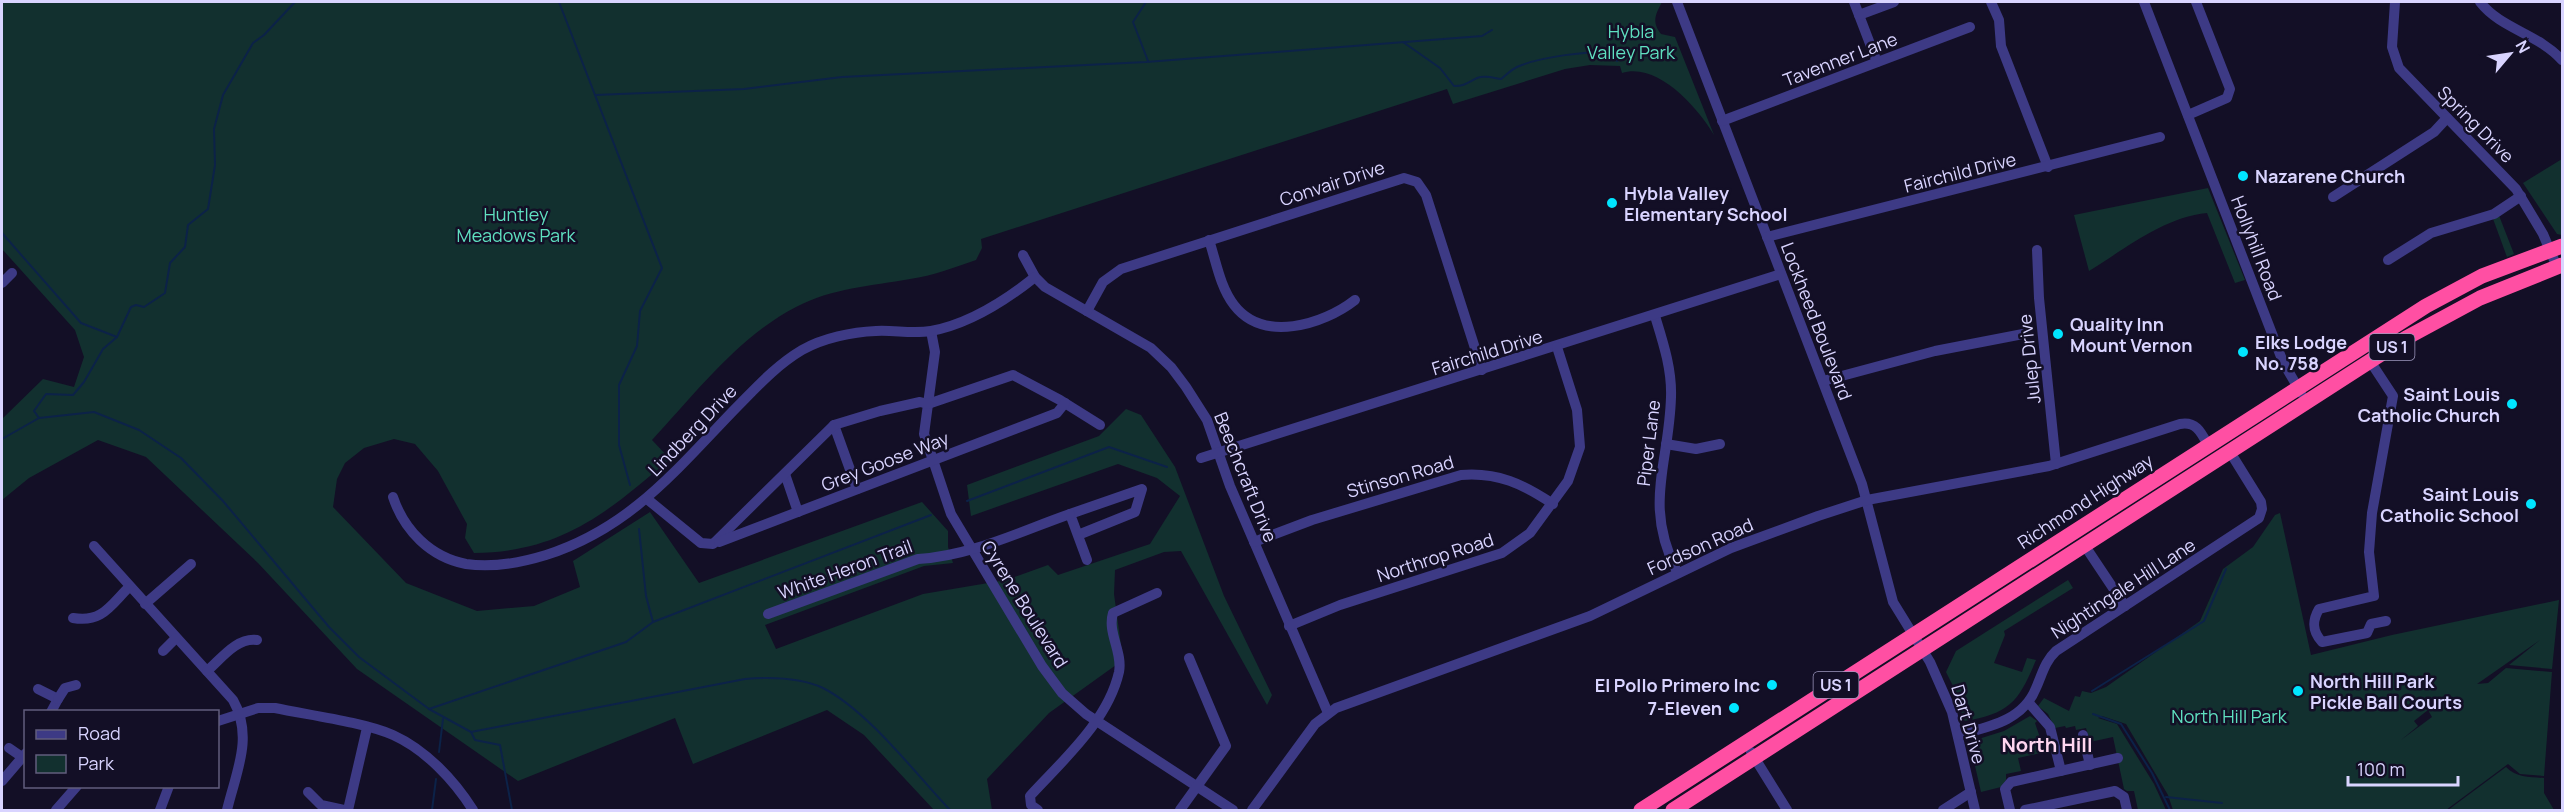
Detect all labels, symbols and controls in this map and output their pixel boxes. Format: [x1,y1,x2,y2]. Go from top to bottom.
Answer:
park label: Hybla Valley Park [1587,19,1676,64]
north arrow [2480,24,2540,84]
street label: Tavenner Lane [1779,26,1901,92]
text: N [2511,36,2536,57]
street label: Spring Drive [2432,80,2520,168]
street label: Fairchild Drive [1901,146,2019,198]
street label: Convair Drive [1276,155,1388,211]
place label: Nazarene Church [2255,164,2405,188]
marker: Nazarene Church [2236,169,2250,183]
place label: Hybla Valley Elementary School [1624,181,1787,226]
street label: Hollyhill Road [2226,192,2288,304]
marker: Hybla Valley Elementary School [1605,196,1619,210]
park label: Huntley Meadows Park [457,202,576,247]
street label: Lockheed Boulevard [1776,239,1858,403]
place label: Quality Inn Mount Vernon [2070,312,2192,357]
street label: Julep Drive [2012,313,2046,405]
street label: Fairchild Drive [1429,324,1545,380]
marker: Quality Inn Mount Vernon [2051,327,2065,341]
place label: Elks Lodge No. 758 [2255,330,2347,375]
road number: US 1 [2370,334,2414,360]
marker: Elks Lodge No. 758 [2236,345,2250,359]
street label: Lindberg Drive [642,379,742,481]
place label: Saint Louis Catholic Church [2358,382,2500,427]
marker: Saint Louis Catholic Church [2505,397,2519,411]
street label: Piper Lane [1631,399,1665,487]
street label: Beechcraft Drive [1209,408,1283,546]
street label: Grey Goose Way [818,425,953,496]
street label: Richmond Highway [2013,448,2158,554]
street label: Stinson Road [1344,449,1456,503]
place label: Saint Louis Catholic School [2380,482,2519,527]
marker: Saint Louis Catholic School [2524,497,2538,511]
street label: Fordson Road [1643,512,1757,580]
street label: Northrop Road [1374,527,1496,587]
street label: Nightingale Hill Lane [2046,532,2200,644]
street label: White Heron Trail [775,534,915,604]
street label: Cyrene Boulevard [976,536,1074,672]
place label: North Hill Park Pickle Ball Courts [2310,669,2462,714]
road number: US 1 [1814,672,1858,698]
place label: El Pollo Primero Inc [1595,673,1760,697]
marker: El Pollo Primero Inc [1765,678,1779,692]
street label: Dart Drive [1946,682,1992,766]
marker: North Hill Park Pickle Ball Courts [2291,684,2305,698]
place label: 7-Eleven [1647,696,1722,720]
marker: 7-Eleven [1727,701,1741,715]
park label: North Hill Park [2171,704,2288,728]
legend [24,710,219,788]
text: Road [78,721,121,745]
district label: North Hill [2001,731,2093,758]
scale bar [2348,749,2458,787]
text: Park [78,751,115,775]
text: 100 m [2357,757,2405,781]

